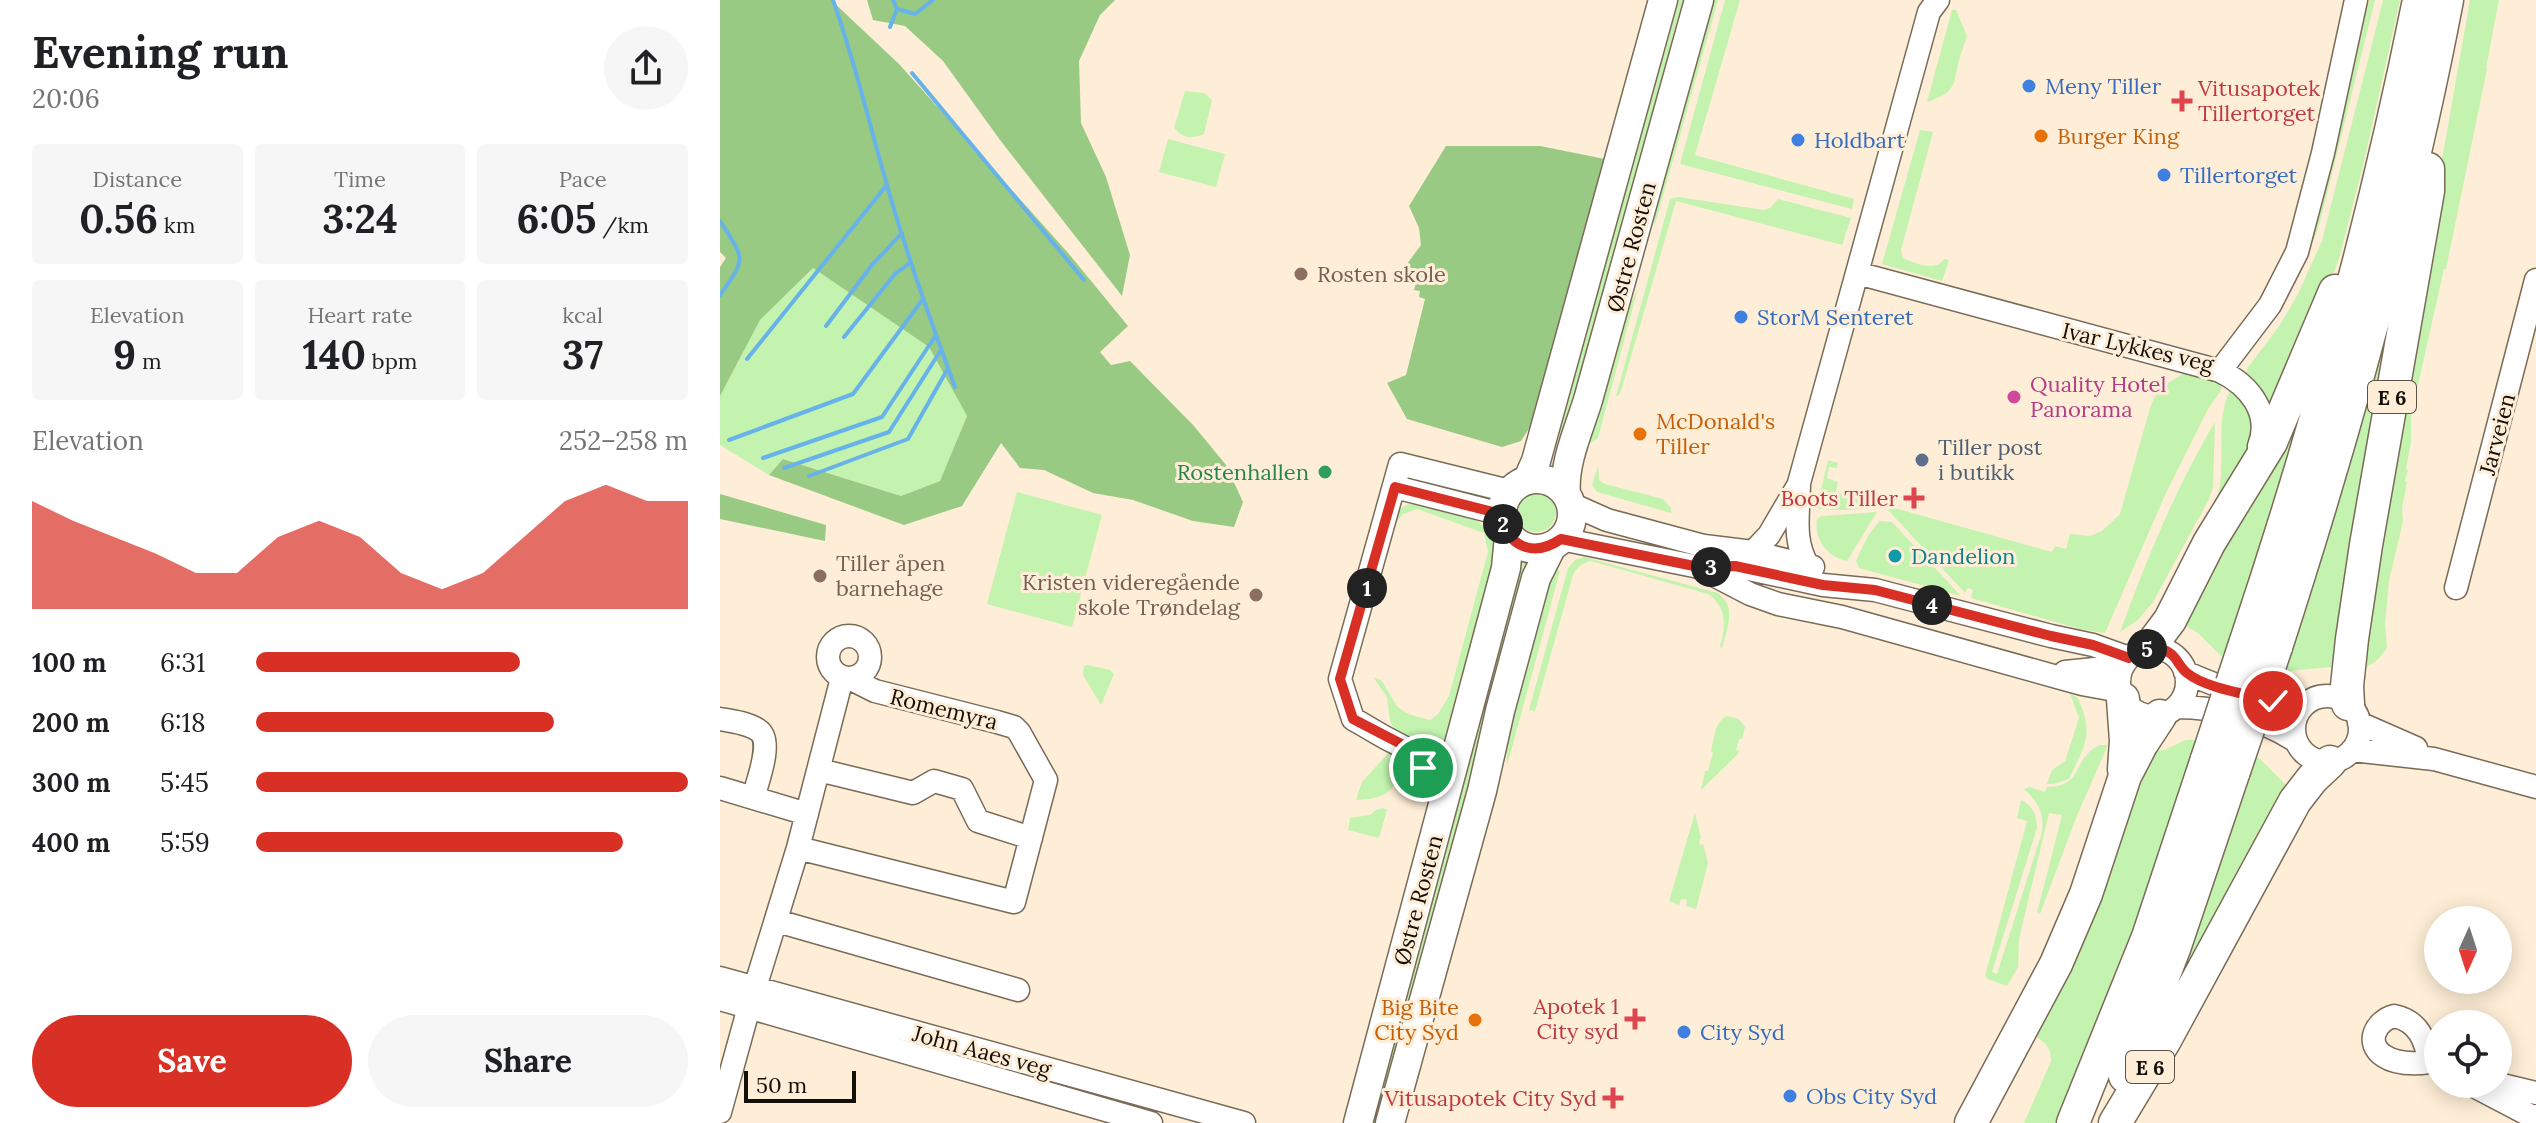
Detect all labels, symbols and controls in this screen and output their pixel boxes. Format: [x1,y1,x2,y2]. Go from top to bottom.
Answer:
text: Evening run [32,24,289,80]
button: share [604,26,688,110]
place label: Meny Tiller [2045,72,2162,100]
place label: Vitusapotek Tillertorget [2197,74,2320,127]
marker: Meny Tiller [2020,77,2038,95]
text: 20:06 [32,82,100,115]
marker: Vitusapotek Tillertorget [2173,92,2191,110]
place label: Burger King [2057,122,2180,150]
place label: Holdbart [1814,126,1906,154]
marker: Burger King [2032,127,2050,145]
marker: Holdbart [1789,131,1807,149]
place label: Tillertorget [2180,161,2297,189]
text: Distance [93,165,182,193]
text: Time [334,165,386,193]
text: Pace [559,165,607,193]
marker: Tillertorget [2155,166,2173,184]
street label: Østre Rosten [1600,179,1662,315]
text: 0.56 [79,193,158,244]
text: 3:24 [322,193,398,244]
text: 6:05 [516,193,596,244]
text: km [158,211,195,239]
text: /km [596,211,649,239]
place label: Rosten skole [1317,260,1446,288]
marker: Rosten skole [1292,265,1310,283]
text: Elevation [90,301,185,329]
text: Heart rate [308,301,412,329]
text: kcal [562,301,603,329]
place label: StorM Senteret [1757,303,1914,331]
marker: StorM Senteret [1732,308,1750,326]
street label: Ivar Lykkes veg [2059,316,2217,378]
text: 9 [113,329,136,380]
text: 140 [303,329,366,380]
text: 37 [562,329,603,380]
text: m [136,347,162,375]
text: bpm [366,347,417,375]
place label: Quality Hotel Panorama [2030,370,2166,423]
road number: E 6 [2368,381,2416,413]
marker: Quality Hotel Panorama [2005,388,2023,406]
street label: Jarveien [2472,390,2521,479]
place label: McDonald's Tiller [1656,407,1775,460]
text: Elevation [32,424,144,457]
text: 252–258 m [559,424,688,457]
marker: McDonald's Tiller [1631,425,1649,443]
place label: Tiller post i butikk [1938,433,2043,486]
marker: Tiller post i butikk [1913,451,1931,469]
place label: Rostenhallen [1177,458,1309,486]
marker: Rostenhallen [1316,463,1334,481]
place label: Boots Tiller [1780,484,1898,512]
marker: Boots Tiller [1905,489,1923,507]
pin: 2 [1483,504,1523,544]
text: 2 [1497,510,1509,538]
place label: Dandelion [1911,542,2015,570]
pin: 3 [1691,547,1731,587]
marker: Dandelion [1886,547,1904,565]
place label: Tiller åpen barnehage [836,549,945,602]
text: 3 [1705,553,1717,581]
marker: Tiller åpen barnehage [811,567,829,585]
place label: Kristen videregående skole Trøndelag [1022,568,1241,621]
pin: 1 [1347,568,1387,608]
text: 1 [1363,574,1371,602]
pin: 4 [1912,585,1952,625]
marker: Kristen videregående skole Trøndelag [1247,586,1265,604]
text: 4 [1926,591,1938,619]
pin: 5 [2127,629,2167,669]
text: 5 [2141,635,2153,663]
text: 100 m [32,646,106,679]
text: 6:31 [160,646,205,679]
pin [2239,667,2307,735]
icon: check [2251,679,2295,723]
street label: Romemyra [887,682,1001,736]
text: 200 m [32,706,110,739]
text: 6:18 [160,706,206,739]
pin [1389,734,1457,802]
icon: arrive [1401,746,1445,790]
text: 300 m [32,766,110,799]
text: 5:45 [160,766,209,799]
text: 400 m [32,826,110,859]
text: 5:59 [160,826,210,859]
street label: Østre Rosten [1387,832,1449,968]
north arrow [2424,906,2512,994]
map controls [2424,906,2512,1098]
place label: Apotek 1 City syd [1532,992,1619,1045]
place label: Big Bite City Syd [1374,993,1459,1046]
marker: Apotek 1 City syd [1626,1010,1644,1028]
button: locate [2424,1010,2512,1098]
marker: Big Bite City Syd [1466,1011,1484,1029]
button: Save [32,1015,352,1107]
button: Share [368,1015,688,1107]
place label: City Syd [1700,1018,1785,1046]
street label: John Aaes veg [909,1019,1055,1083]
marker: City Syd [1675,1023,1693,1041]
road number: E 6 [2126,1051,2174,1083]
scale bar [744,1067,856,1103]
text: 50 m [756,1071,807,1099]
place label: Obs City Syd [1806,1082,1937,1110]
place label: Vitusapotek City Syd [1383,1084,1597,1112]
marker: Obs City Syd [1781,1087,1799,1105]
marker: Vitusapotek City Syd [1604,1089,1622,1107]

